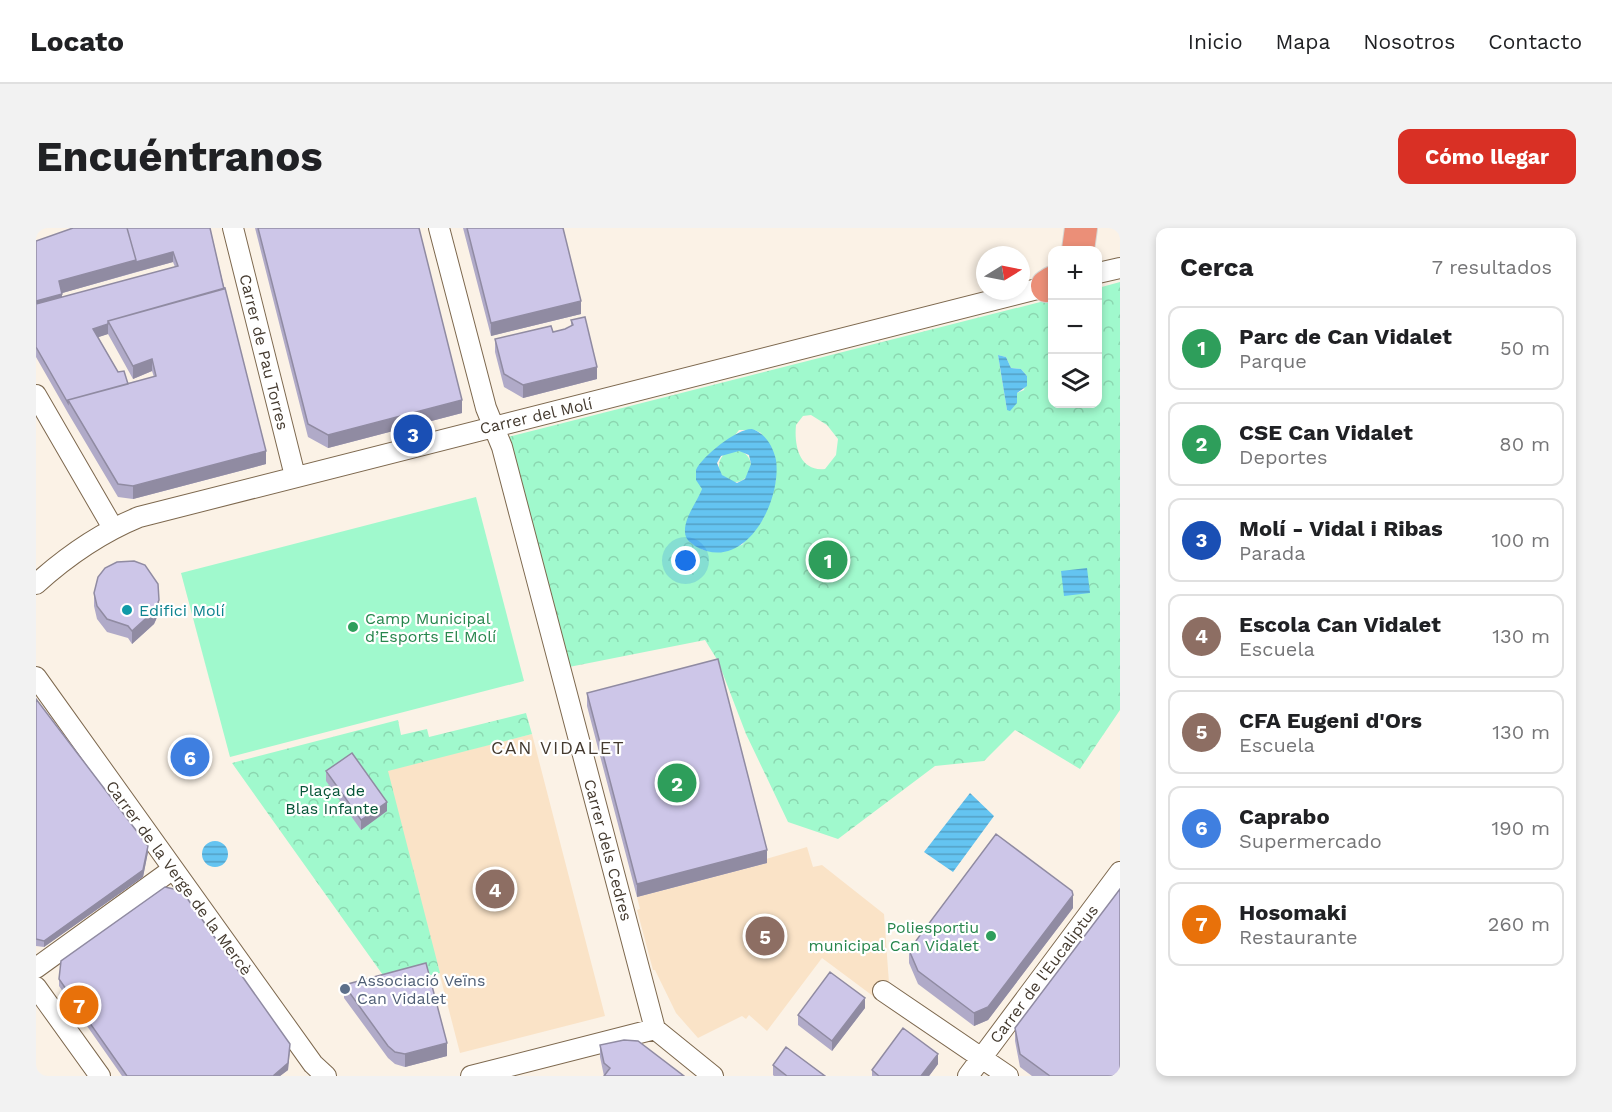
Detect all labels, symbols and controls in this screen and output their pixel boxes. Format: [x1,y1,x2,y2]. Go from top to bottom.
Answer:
text: Locato [30,25,124,58]
text: Inicio [1188,29,1243,54]
text: Mapa [1276,29,1330,54]
text: Nosotros [1363,29,1455,54]
text: Contacto [1488,29,1582,54]
button: Cómo llegar [1398,129,1576,184]
text: Encuéntranos [36,132,323,181]
north arrow [976,246,1030,300]
map controls [1048,246,1102,408]
button: + [1048,246,1102,300]
text: Cerca [1180,252,1254,282]
text: 7 resultados [1432,255,1552,279]
street label: Carrer de Pau Torres [235,272,293,432]
button: − [1048,300,1102,354]
text: Parc de Can Vidalet [1239,324,1452,349]
text: 1 [1197,336,1206,360]
text: 50 m [1500,336,1550,360]
text: Parque [1239,349,1307,373]
button: layers [1048,354,1102,408]
street label: Carrer del Molí [478,394,594,438]
pin: 3 [394,412,433,456]
text: CSE Can Vidalet [1239,420,1413,445]
text: 2 [1196,432,1207,456]
text: 80 m [1499,432,1550,456]
text: Deportes [1239,445,1328,469]
text: Molí - Vidal i Ribas [1239,516,1443,541]
text: 3 [1196,528,1207,552]
text: 100 m [1491,528,1550,552]
pin: 1 [808,538,848,582]
text: Parada [1239,541,1306,565]
your location [671,546,700,575]
place label: Edifici Molí [139,601,225,620]
marker: Edifici Molí [120,603,134,617]
place label: Camp Municipal d’Esports El Molí [365,609,496,646]
text: Escola Can Vidalet [1239,612,1441,637]
marker: Camp Municipal d’Esports El Molí [346,620,360,634]
text: 4 [1195,624,1208,648]
text: 130 m [1492,624,1550,648]
text: Escuela [1239,637,1315,661]
text: CFA Eugeni d'Ors [1239,708,1422,733]
text: 5 [1196,720,1207,744]
text: 130 m [1492,720,1550,744]
text: Escuela [1239,733,1315,757]
pin: 6 [170,734,210,780]
district label: CAN VIDALET [491,737,625,758]
pin: 2 [658,760,696,806]
street label: Carrer de la Verge de la Mercè [102,777,256,979]
street label: Carrer dels Cedres [580,777,636,923]
park label: Plaça de Blas Infante [285,781,379,818]
text: Caprabo [1239,804,1330,829]
text: 6 [1195,816,1208,840]
text: 190 m [1492,816,1550,840]
text: Supermercado [1239,829,1382,853]
pin: 4 [476,866,514,912]
text: Hosomaki [1239,900,1347,925]
street label: Carrer de l'Eucaliptus [986,901,1102,1047]
text: 7 [1195,912,1208,936]
text: 260 m [1488,912,1550,936]
pin: 5 [746,914,784,958]
place label: Poliesportiu municipal Can Vidalet [808,918,979,955]
text: Restaurante [1239,925,1357,949]
marker: Poliesportiu municipal Can Vidalet [984,929,998,943]
place label: Associació Veïns Can Vidalet [357,971,485,1008]
pin: 7 [60,982,99,1028]
marker: Associació Veïns Can Vidalet [338,982,352,996]

